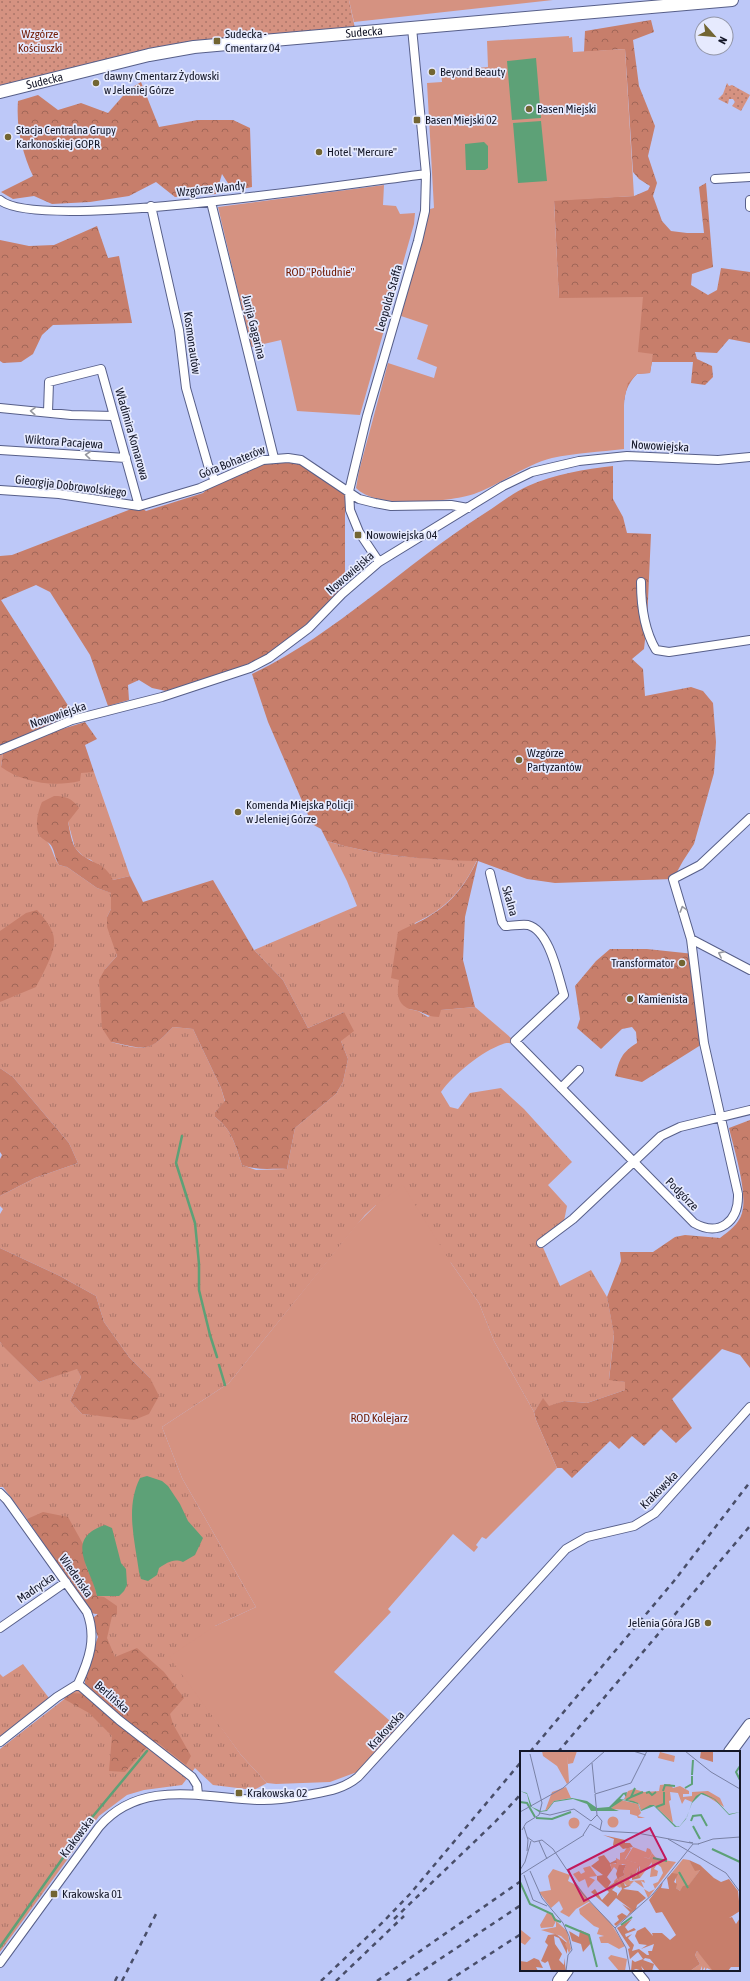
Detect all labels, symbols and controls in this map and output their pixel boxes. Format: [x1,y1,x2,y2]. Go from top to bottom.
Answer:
north arrow [694,16,734,56]
street label: Sudecka [345,24,383,41]
park label: Wzgórze Kościuszki [18,27,62,55]
place label: Sudecka - Cmentarz 04 [225,27,280,55]
text: N [716,35,730,46]
marker: Sudecka - Cmentarz 04 [212,36,222,46]
place label: Beyond Beauty [440,65,506,79]
marker: Beyond Beauty [427,67,437,77]
place label: dawny Cmentarz Żydowski w Jeleniej Górze [104,69,219,97]
street label: Sudecka [25,70,64,92]
marker: dawny Cmentarz Żydowski w Jeleniej Górze [91,78,101,88]
place label: Basen Miejski [537,102,596,116]
marker: Basen Miejski [524,104,534,114]
place label: Basen Miejski 02 [425,113,497,127]
marker: Basen Miejski 02 [412,115,422,125]
place label: Stacja Centralna Grupy Karkonoskiej GOPR [16,123,116,151]
marker: Stacja Centralna Grupy Karkonoskiej GOPR [3,132,13,142]
place label: Hotel "Mercure" [327,145,397,159]
marker: Hotel "Mercure" [314,147,324,157]
street label: Wzgórze Wandy [176,178,246,200]
street label: Leopolda Staffa [373,263,405,333]
park label: ROD "Południe" [286,265,354,279]
street label: Jurija Gagarina [239,293,269,361]
street label: Kosmonautów [181,311,203,375]
street label: Władimira Komarowa [112,386,152,482]
one-way arrow [30,406,36,415]
street label: Wiktora Pacajewa [25,432,103,452]
street label: Nowowiejska [630,437,690,455]
street label: Góra Bohaterów [197,442,267,482]
one-way arrow [85,451,91,460]
street label: Gieorgija Dobrowolskiego [14,472,128,500]
place label: Nowowiejska 04 [366,528,438,542]
marker: Nowowiejska 04 [353,530,363,540]
street label: Nowowiejska [323,549,377,597]
street label: Nowowiejska [28,699,88,731]
place label: Wzgórze Partyzantów [527,746,582,774]
marker: Wzgórze Partyzantów [514,755,524,765]
place label: Komenda Miejska Policji w Jeleniej Górze [246,798,353,826]
marker: Komenda Miejska Policji w Jeleniej Górze [233,807,243,817]
street label: Skalna [499,884,521,918]
one-way arrow [679,906,688,913]
one-way arrow [718,951,725,959]
place label: Transformator [611,956,674,970]
marker: Transformator [677,958,687,968]
place label: Kamienista [638,992,688,1006]
marker: Kamienista [625,994,635,1004]
street label: Podgórze [663,1175,701,1213]
park label: ROD Kolejarz [350,1411,408,1425]
street label: Krakowska [637,1468,681,1512]
street label: Wiedeńska [56,1552,96,1600]
street label: Madrycka [14,1570,58,1606]
place label: Jelenia Góra JGB [628,1616,700,1630]
marker: Jelenia Góra JGB [703,1618,713,1628]
street label: Berlińska [92,1678,132,1716]
street label: Krakowska [365,1708,407,1752]
inset map [520,1751,740,1971]
place label: Krakowska 02 [247,1786,308,1800]
marker: Krakowska 02 [234,1788,244,1798]
street label: Krakowska [57,1814,97,1860]
place label: Krakowska 01 [62,1887,123,1901]
marker: Krakowska 01 [49,1889,59,1899]

